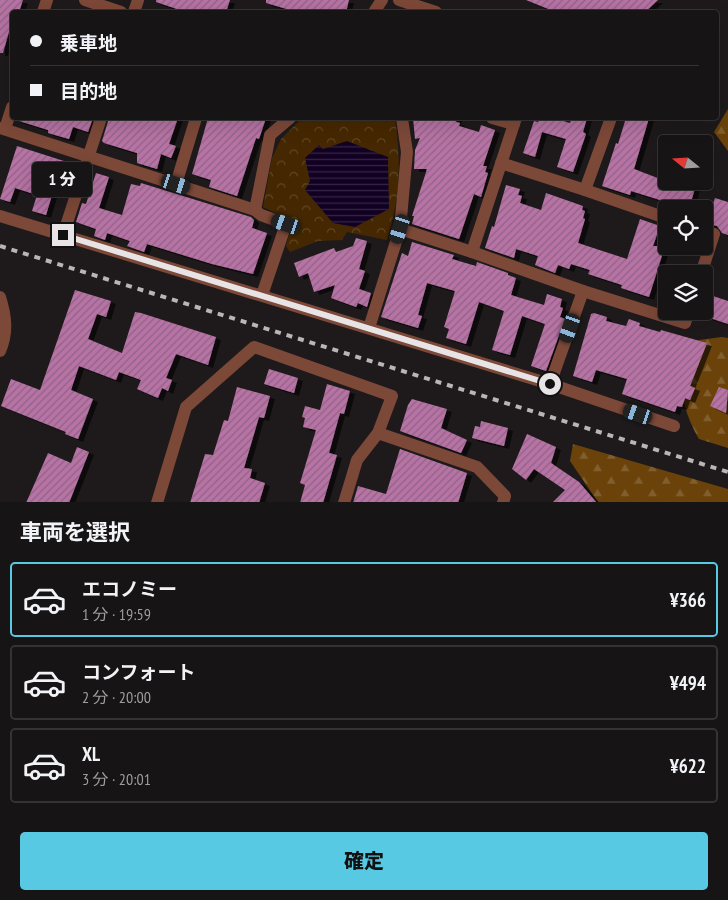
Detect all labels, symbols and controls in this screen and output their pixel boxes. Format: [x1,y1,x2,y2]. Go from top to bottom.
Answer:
text: 乗車地 [60,31,117,55]
text: 目的地 [60,79,117,103]
north arrow [658,135,712,190]
map controls [658,135,713,320]
callout: 1 分 [33,162,93,198]
text: 1 分 [49,169,75,189]
car [159,172,192,196]
button: locate [658,200,713,255]
car [269,212,302,236]
car [388,212,411,246]
route end [52,224,74,246]
button: layers [658,265,713,320]
car [557,311,582,345]
route start [539,373,561,395]
car [621,402,654,426]
text: 車両を選択 [20,518,130,546]
icon: car [22,577,67,622]
text: エコノミー [82,577,177,601]
text: ¥366 [670,588,706,612]
text: 1 分 · 19:59 [82,604,151,624]
icon: car [22,660,67,705]
text: コンフォート [82,660,195,684]
text: ¥494 [670,671,706,695]
text: 2 分 · 20:00 [82,687,151,707]
text: XL [82,742,100,766]
icon: car [22,743,67,788]
text: ¥622 [670,754,706,778]
text: 3 分 · 20:01 [82,769,151,789]
button: 確定 [20,832,708,890]

